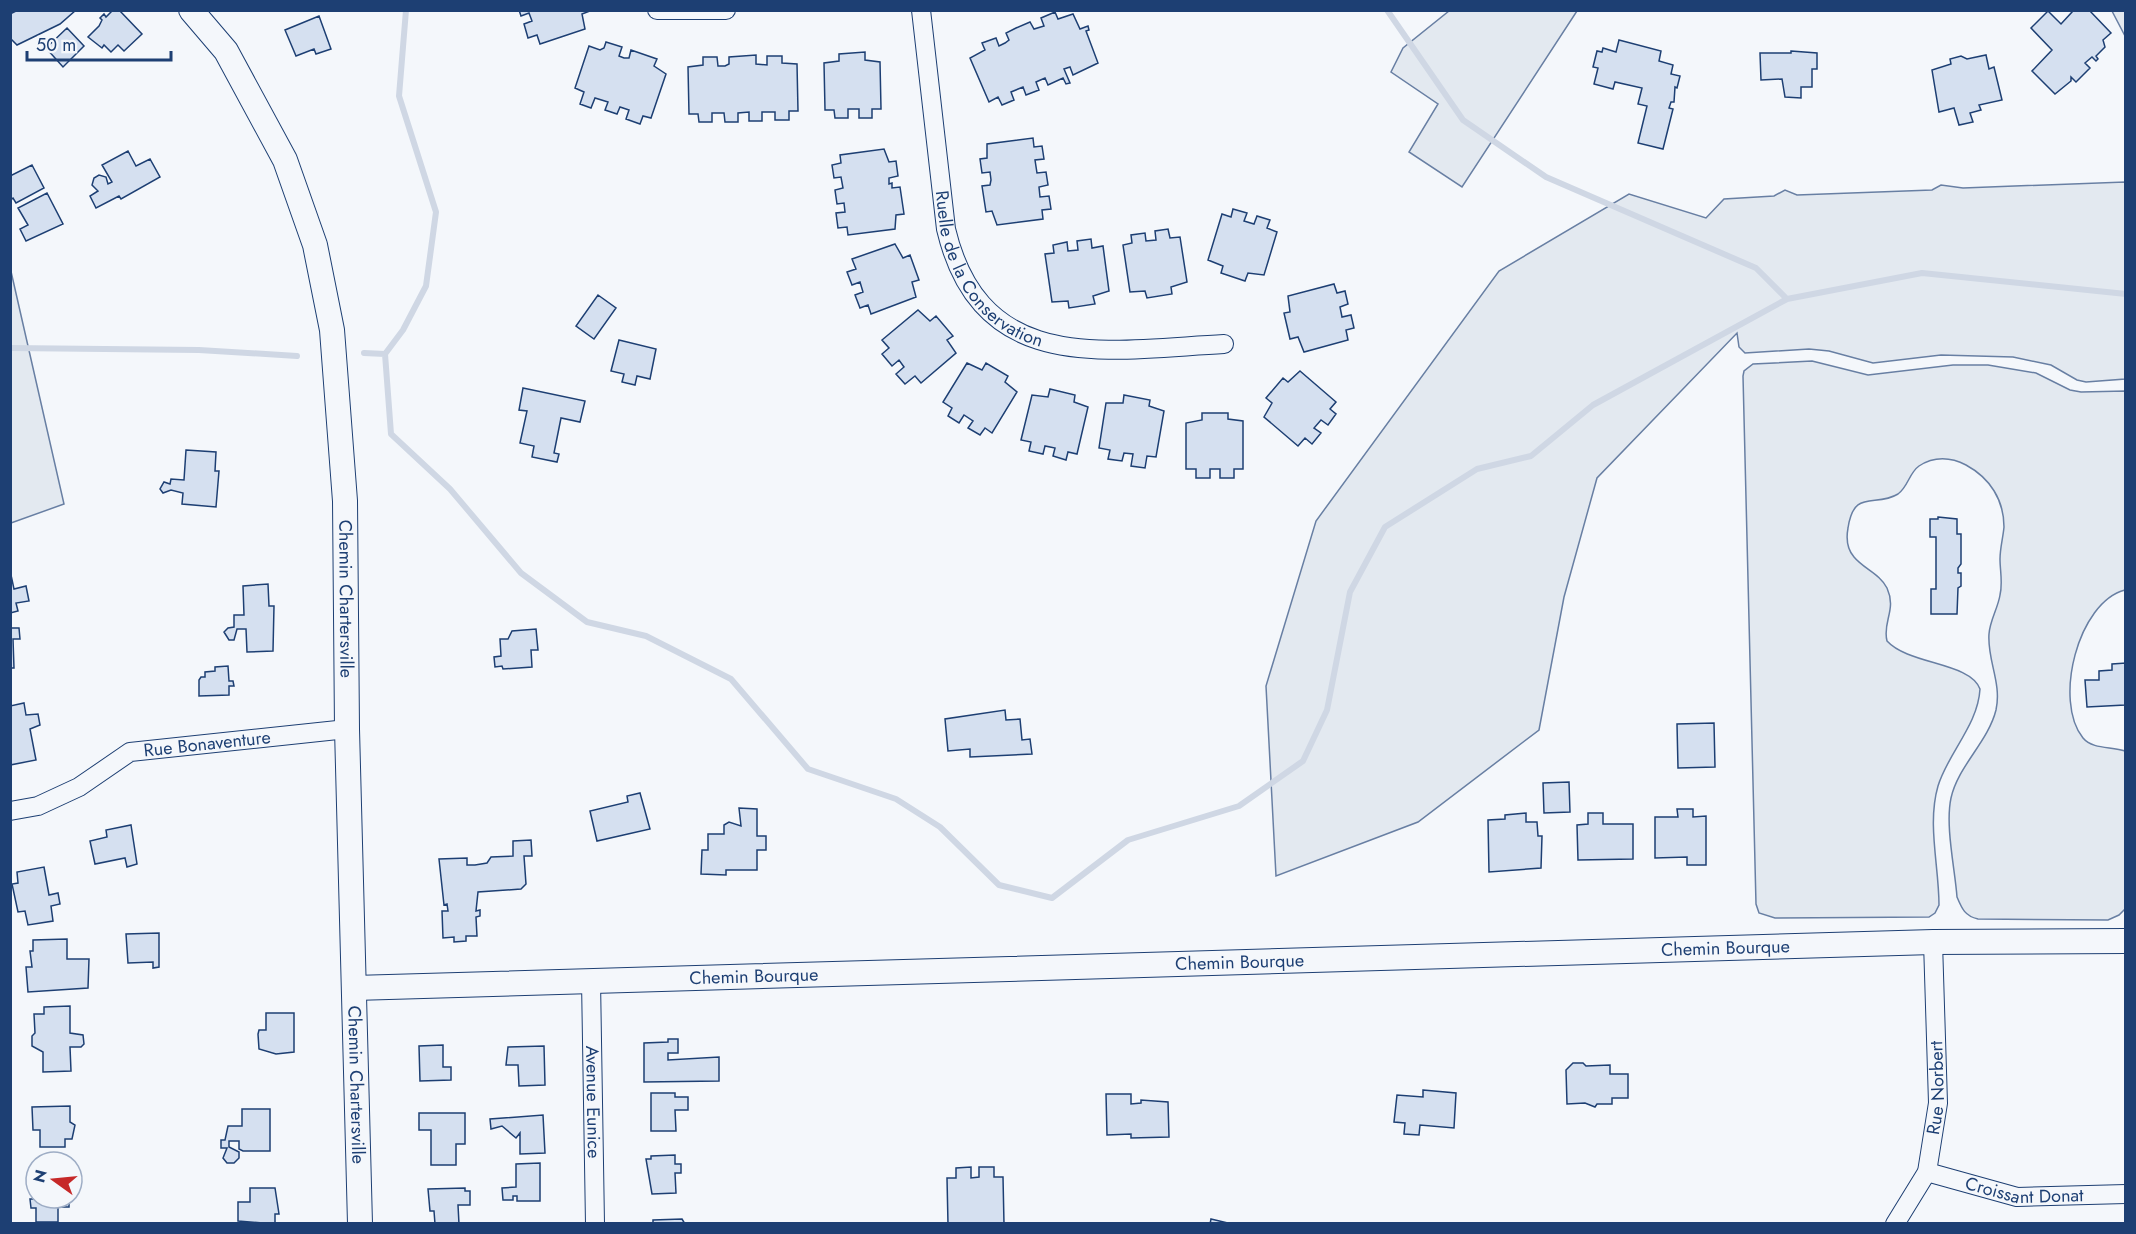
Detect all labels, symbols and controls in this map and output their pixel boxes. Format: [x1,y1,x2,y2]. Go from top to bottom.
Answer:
scale bar [27,24,171,62]
text: 50 m [36,32,76,58]
street label: Ruelle de la Conservation [929,189,1046,354]
street label: Chemin Chartersville [332,519,360,678]
street label: Rue Bonaventure [142,724,272,763]
street label: Chemin Bourque [1661,933,1790,963]
street label: Chemin Bourque [1175,947,1304,977]
street label: Chemin Bourque [689,961,819,991]
street label: Chemin Chartersville [341,1005,371,1164]
street label: Rue Norbert [1920,1040,1951,1137]
street label: Avenue Eunice [579,1045,607,1159]
north arrow [24,1150,84,1210]
text: N [27,1167,53,1185]
street label: Croissant Donat [1962,1170,2084,1210]

